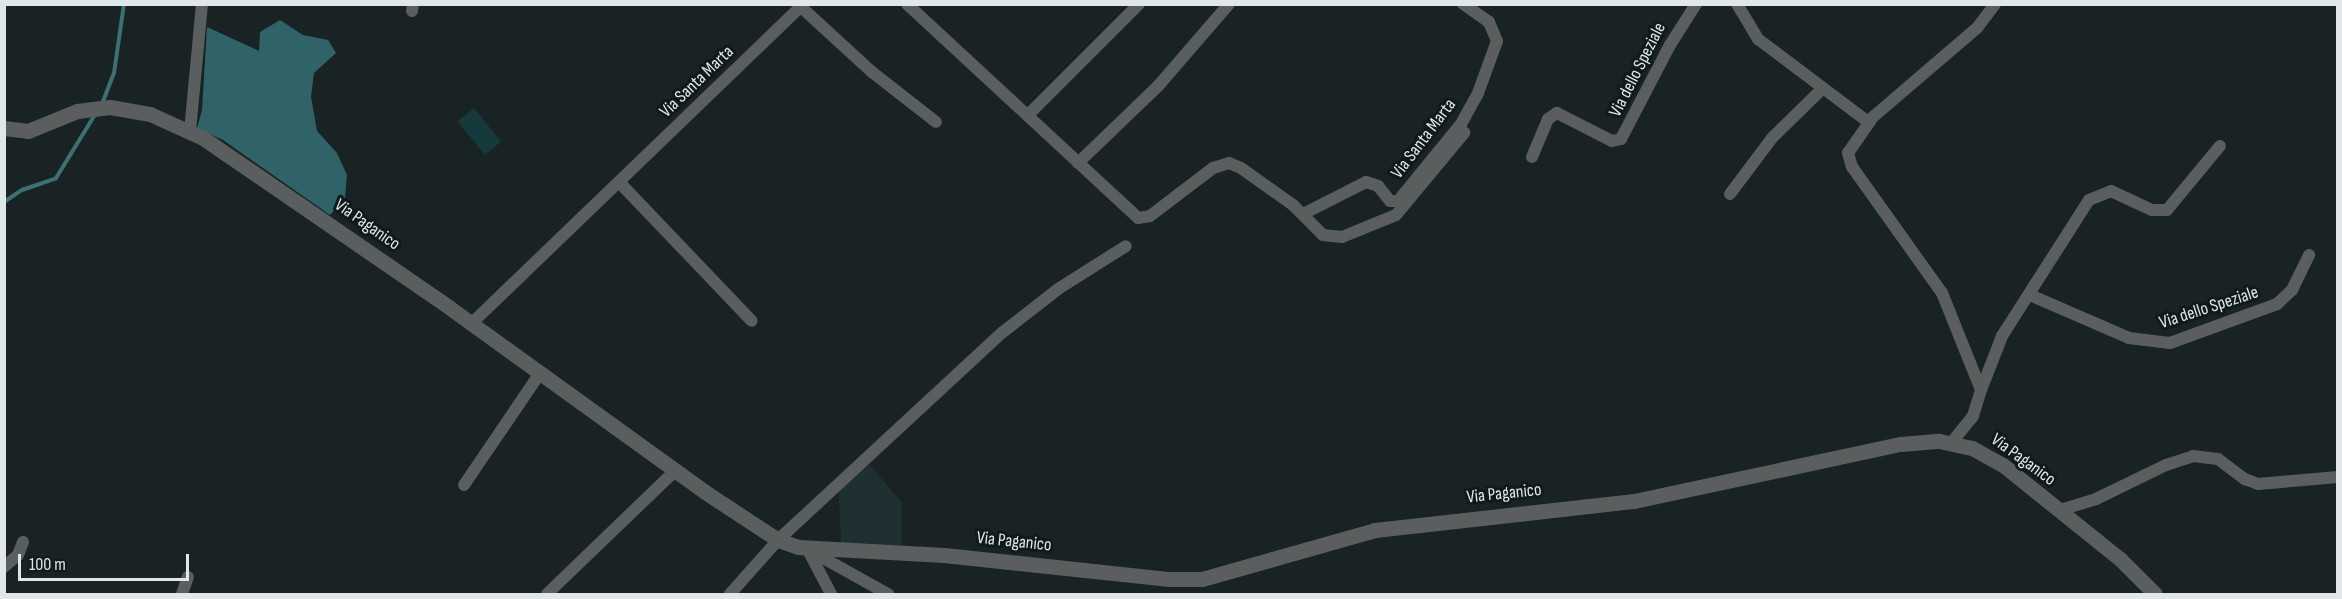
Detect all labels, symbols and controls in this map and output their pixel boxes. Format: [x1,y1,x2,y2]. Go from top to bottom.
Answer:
street label: Via dello Speziale [1605,19,1671,121]
street label: Via Santa Marta [656,42,738,122]
street label: Via Santa Marta [1387,95,1461,183]
street label: Via Paganico [330,195,404,255]
street label: Via dello Speziale [2157,282,2261,334]
street label: Via Paganico [1986,429,2060,491]
street label: Via Paganico [1466,479,1542,509]
street label: Via Paganico [976,527,1052,557]
scale bar [21,542,192,580]
text: 100 m [29,554,66,575]

